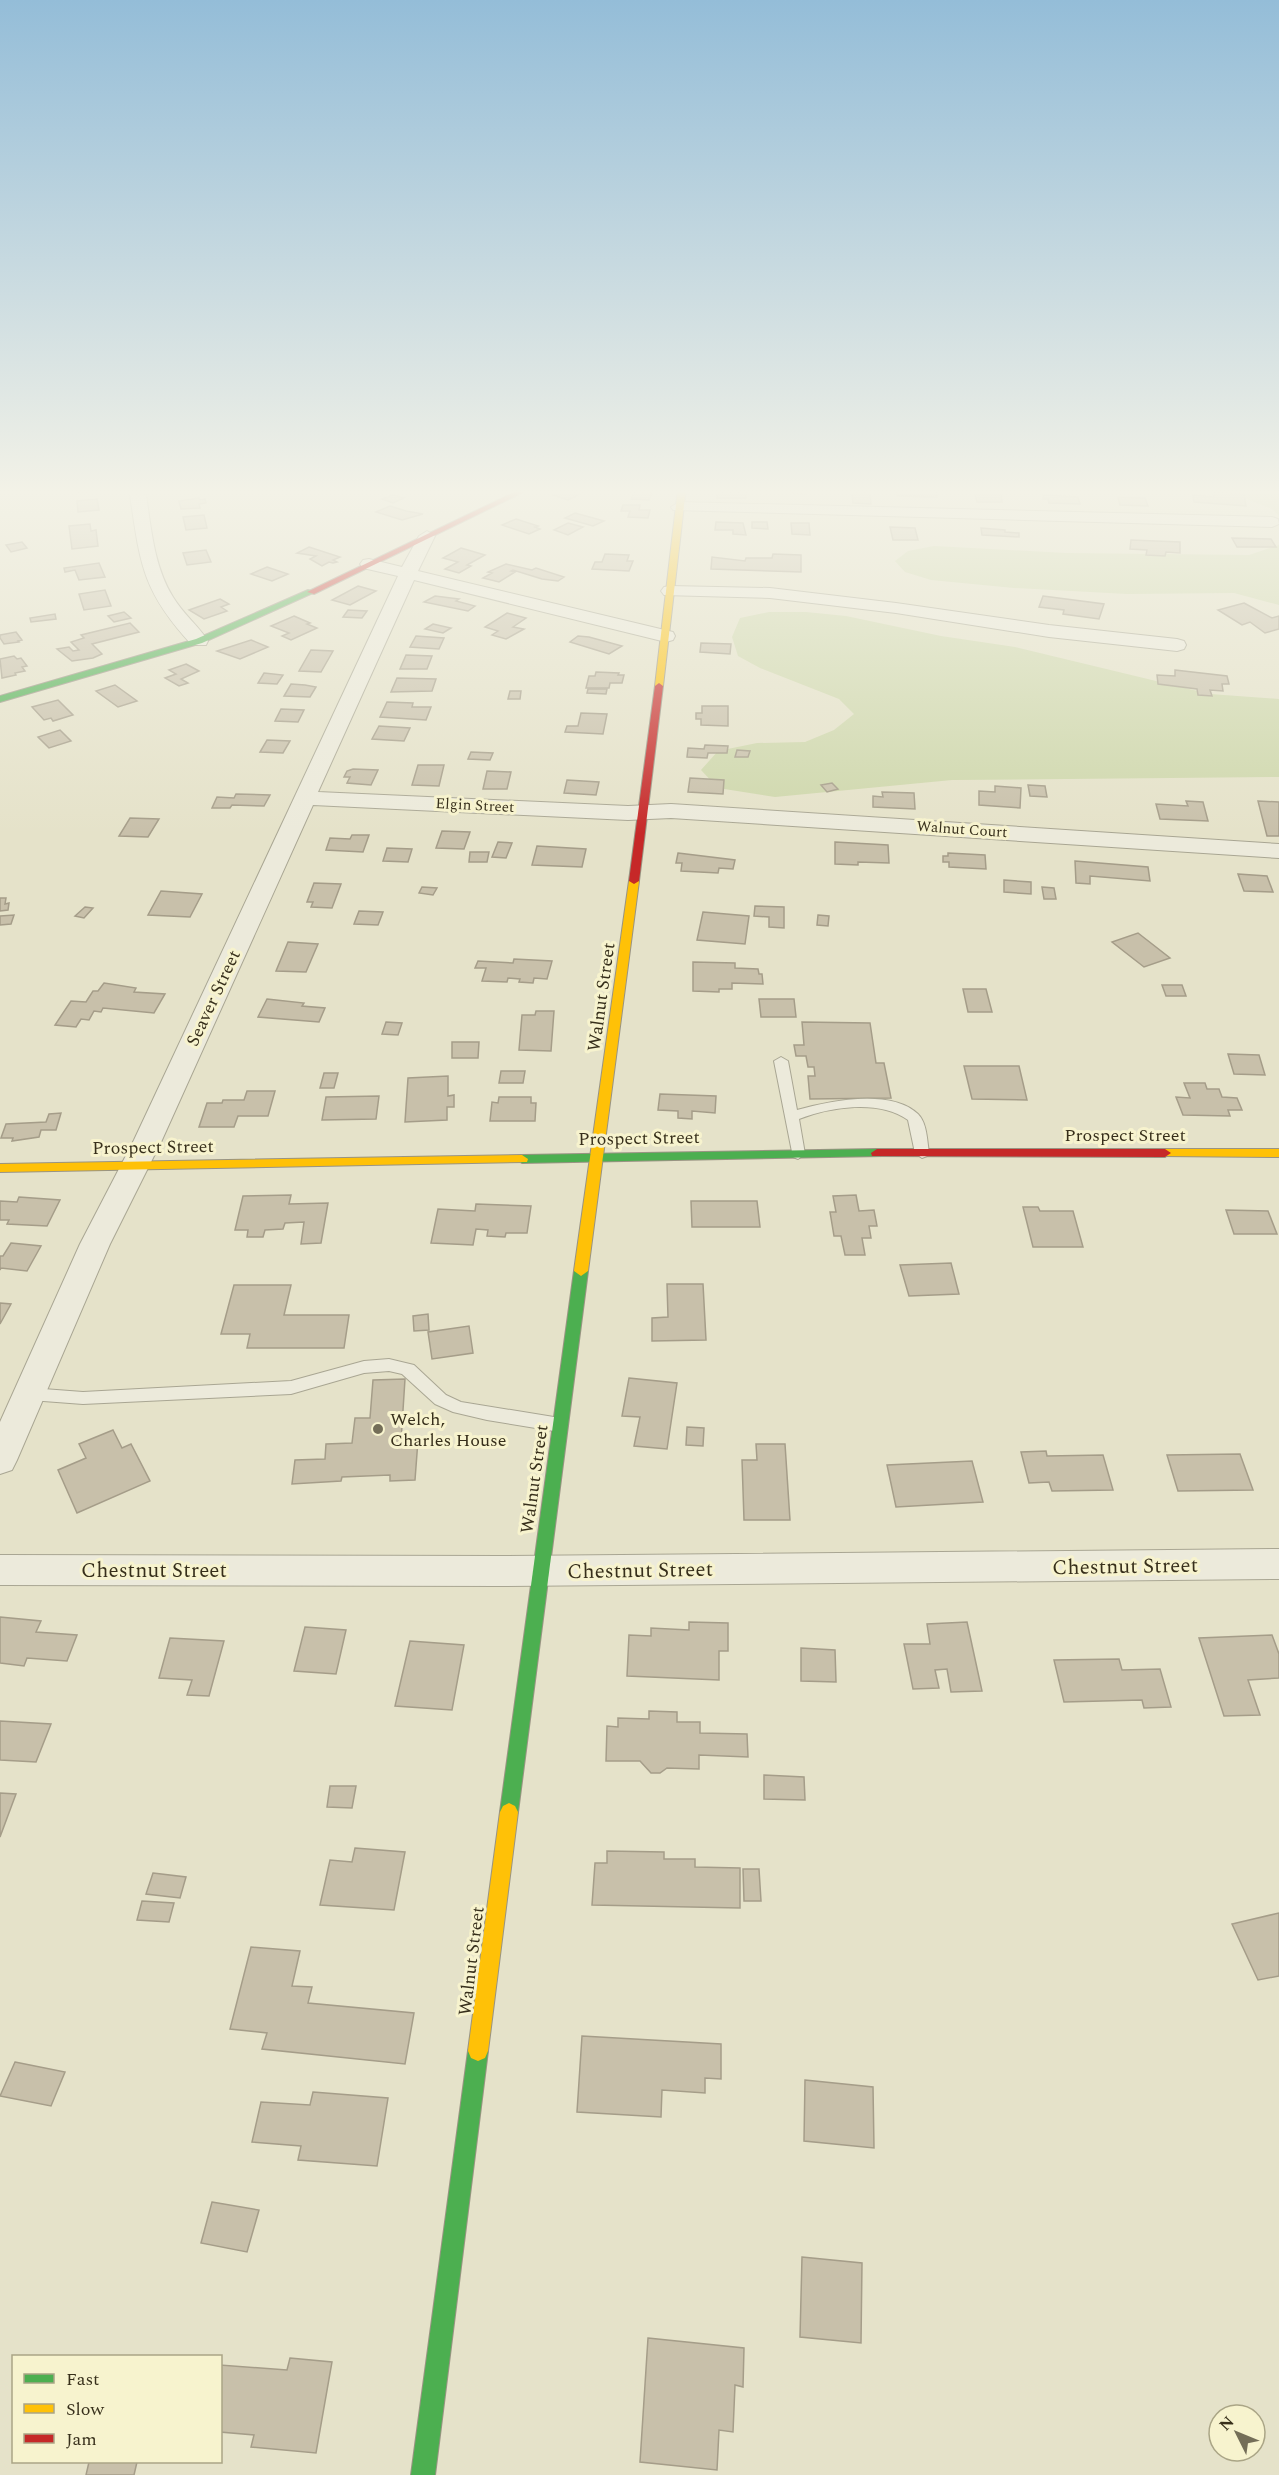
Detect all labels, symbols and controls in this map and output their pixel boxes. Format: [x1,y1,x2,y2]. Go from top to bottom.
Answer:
street label: Elgin Street [435,792,515,819]
street label: Walnut Court [916,815,1008,844]
street label: Walnut Street [580,941,623,1053]
street label: Seaver Street [179,945,248,1051]
street label: Prospect Street [1064,1122,1186,1149]
street label: Prospect Street [578,1124,700,1153]
street label: Prospect Street [92,1133,214,1162]
place label: Welch, Charles House [390,1406,507,1454]
marker: Welch, Charles House [371,1422,385,1436]
street label: Walnut Street [513,1423,556,1535]
street label: Chestnut Street [1052,1550,1198,1584]
street label: Chestnut Street [567,1554,713,1588]
street label: Chestnut Street [81,1555,227,1587]
street label: Walnut Street [451,1905,492,2017]
legend [12,2355,222,2463]
text: Fast [66,2366,99,2393]
text: Slow [66,2396,105,2423]
north arrow [1207,2403,1267,2463]
text: N [1214,2410,1240,2436]
text: Jam [66,2426,97,2453]

